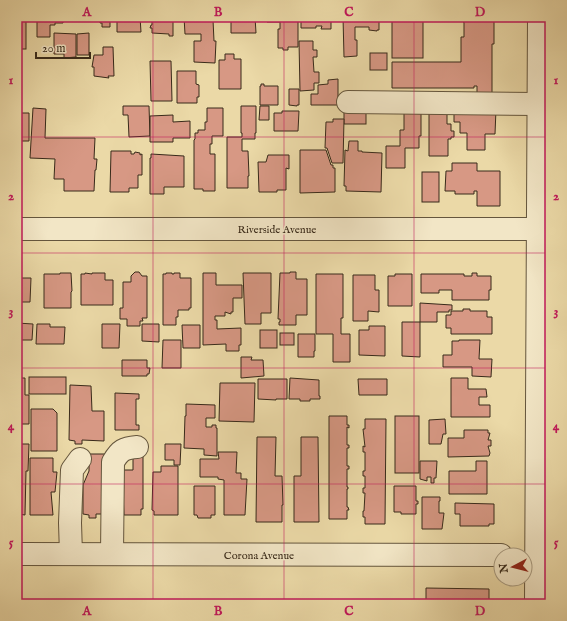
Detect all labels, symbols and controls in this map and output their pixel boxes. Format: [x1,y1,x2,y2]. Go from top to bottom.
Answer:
text: A [82,4,93,21]
text: B [214,4,223,21]
text: C [344,4,354,21]
text: D [475,4,486,21]
scale bar [36,34,90,60]
text: 20 m [42,41,65,56]
text: 1 [9,72,14,89]
text: 1 [554,72,559,89]
text: 2 [8,188,14,205]
text: 2 [553,188,559,205]
street label: Riverside Avenue [238,223,316,237]
text: 3 [9,303,14,320]
text: 3 [554,303,559,320]
text: 4 [8,418,15,435]
text: 4 [553,418,560,435]
text: 5 [9,534,14,551]
text: 5 [554,534,559,551]
north arrow [493,547,533,587]
street label: Corona Avenue [224,549,294,563]
text: N [496,562,512,575]
text: A [82,603,93,620]
text: B [214,603,223,620]
text: C [344,603,354,620]
text: D [475,603,486,620]

